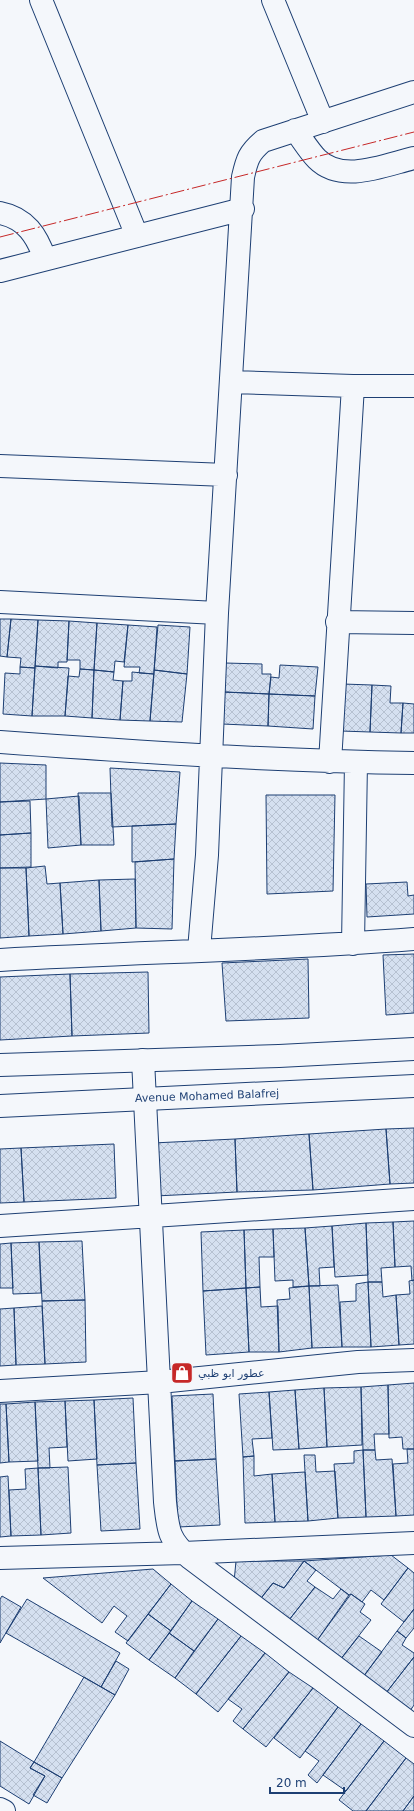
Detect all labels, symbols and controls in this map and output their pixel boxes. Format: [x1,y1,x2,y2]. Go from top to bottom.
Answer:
street label: Avenue Mohamed Balafrej [135,1087,279,1105]
shop icon: عطور ابو ظبي [169,1360,195,1386]
place label: عطور ابو ظبي [198,1367,265,1380]
scale bar [270,1769,344,1795]
text: 20 m [276,1776,307,1790]

